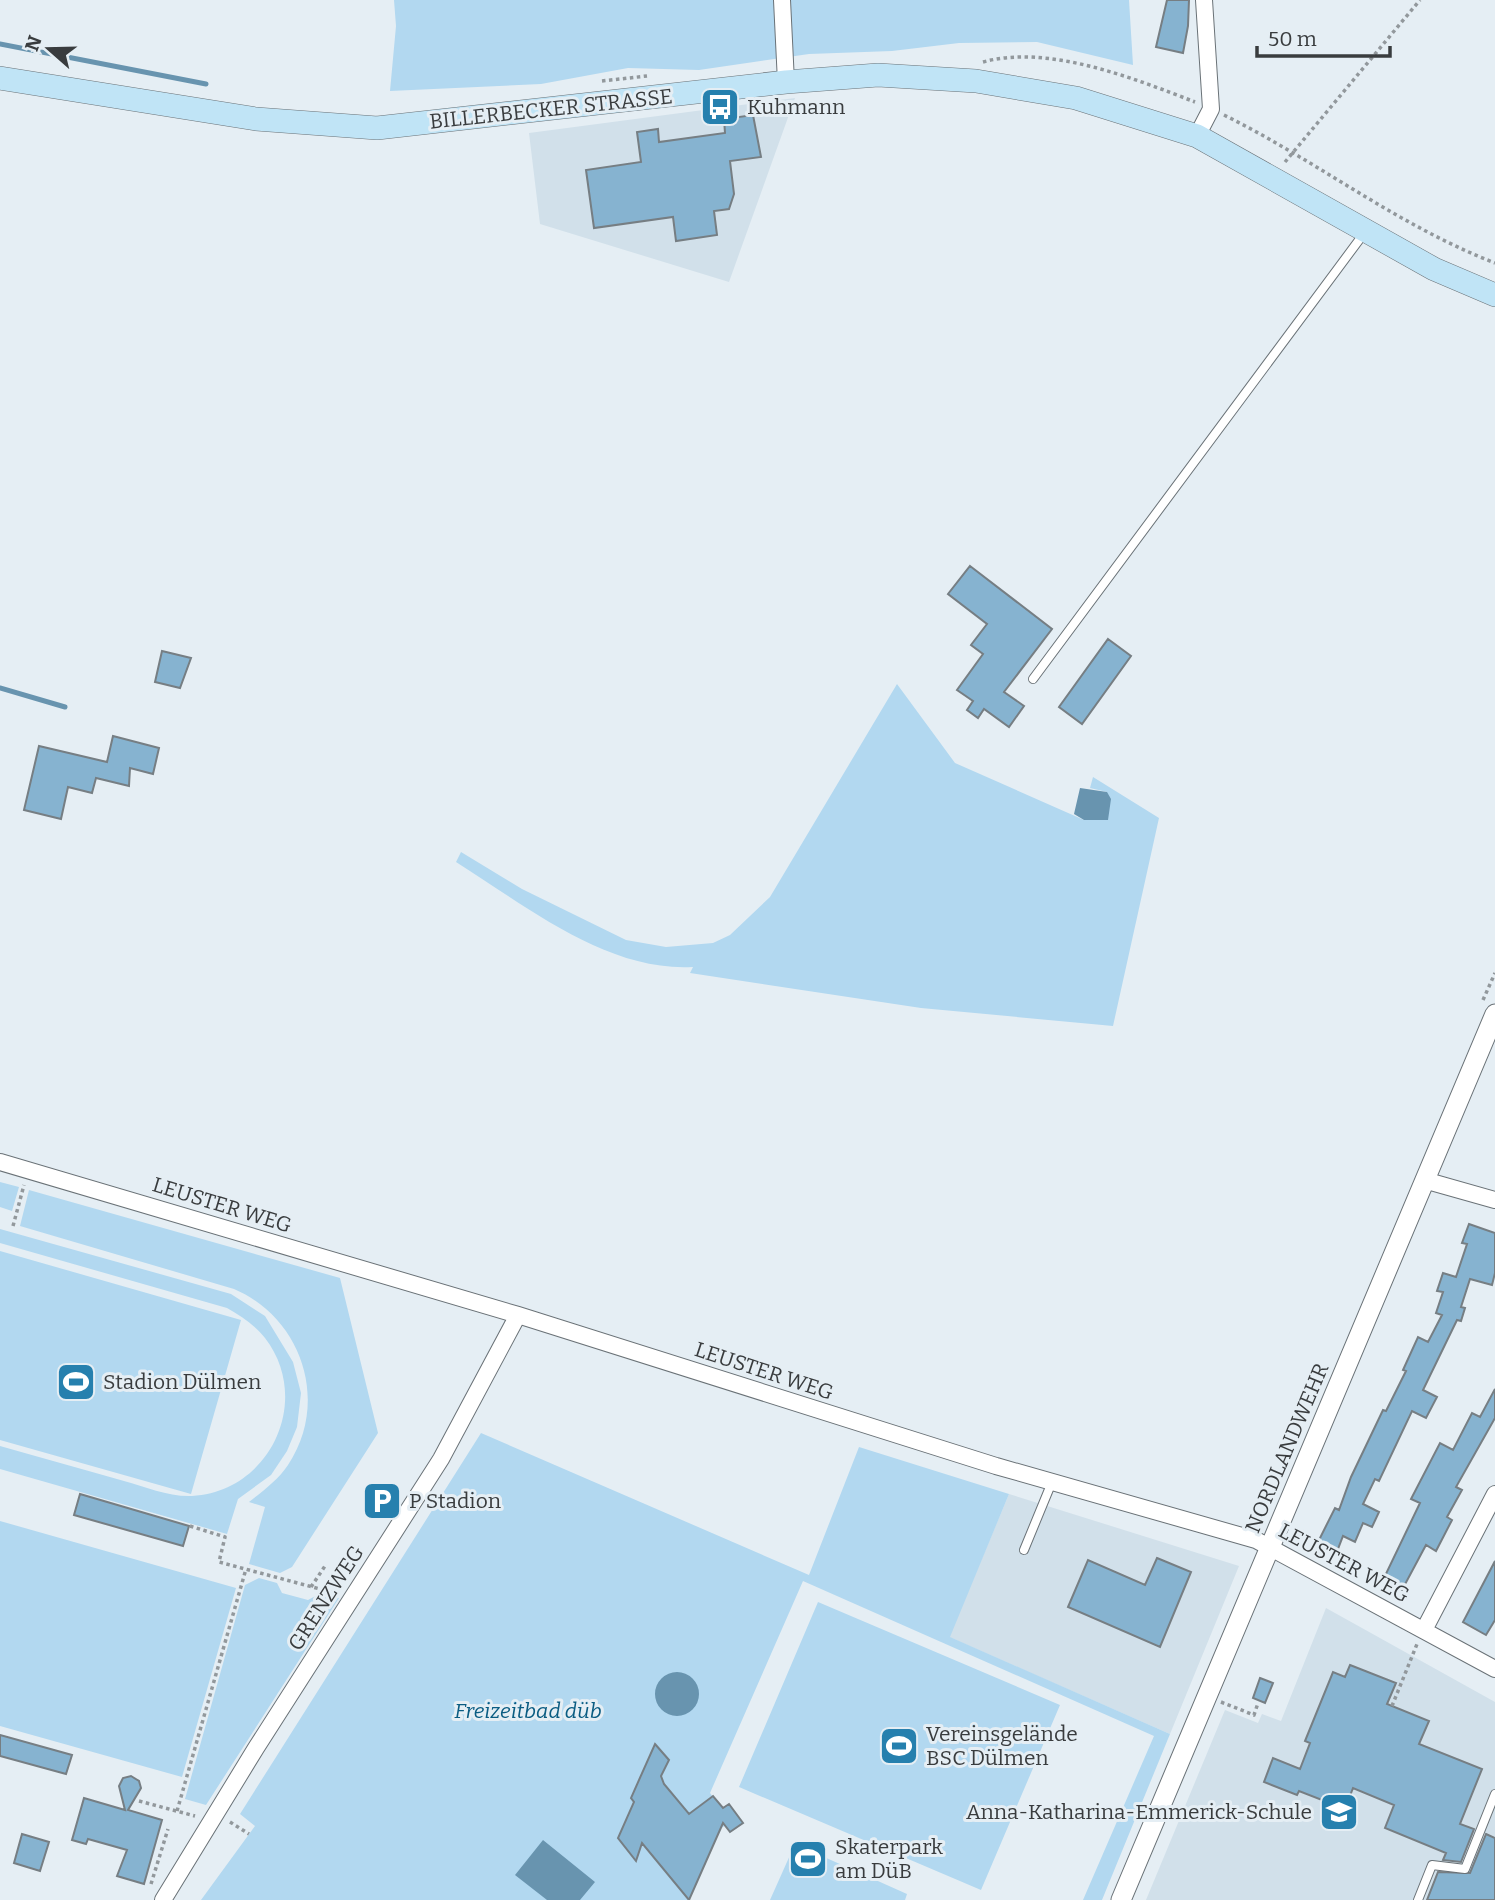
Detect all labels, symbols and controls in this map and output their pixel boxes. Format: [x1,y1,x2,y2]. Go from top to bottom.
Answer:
north arrow [14,14,84,84]
scale bar [1257,14,1390,58]
text: 50 m [1268,26,1317,52]
text: N [20,32,47,54]
street label: BILLERBECKER STRASSE [428,83,674,135]
bus stop icon: Kuhmann [699,86,741,128]
place label: Kuhmann [747,94,845,120]
street label: LEUSTER WEG [149,1171,295,1239]
street label: LEUSTER WEG [691,1336,837,1406]
street label: NORDLANDWEHR [1239,1359,1335,1537]
sports icon: Stadion Dülmen [55,1361,97,1403]
place label: Stadion Dülmen [103,1369,261,1395]
parking icon: P Stadion [361,1480,403,1522]
place label: P Stadion [409,1488,501,1514]
street label: LEUSTER WEG [1274,1518,1414,1608]
street label: GRENZWEG [282,1541,370,1655]
park label: Freizeitbad düb [454,1698,602,1724]
place label: Vereinsgelände BSC Dülmen [926,1721,1078,1771]
sports icon: Vereinsgelände BSC Dülmen [878,1725,920,1767]
school or university icon: Anna-Katharina-Emmerick-Schule [1318,1791,1360,1833]
place label: Anna-Katharina-Emmerick-Schule [966,1799,1312,1825]
place label: Skaterpark am DüB [835,1834,943,1884]
sports icon: Skaterpark am DüB [787,1838,829,1880]

